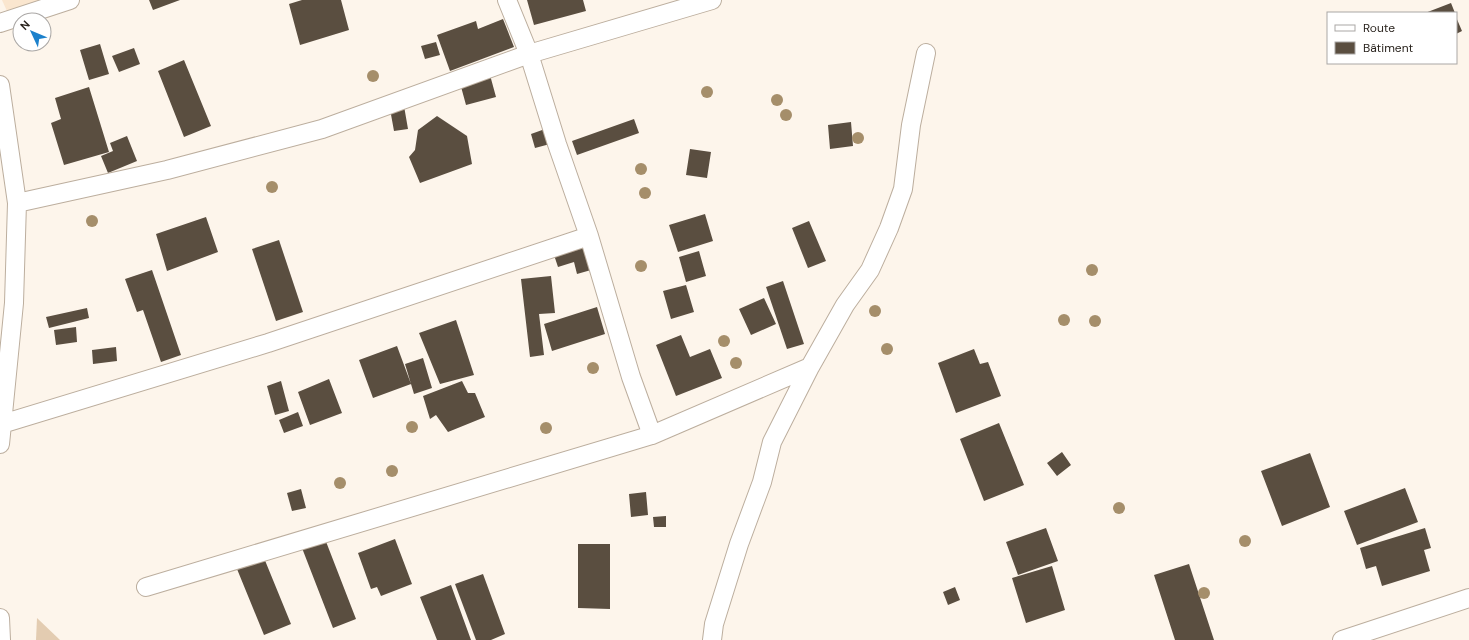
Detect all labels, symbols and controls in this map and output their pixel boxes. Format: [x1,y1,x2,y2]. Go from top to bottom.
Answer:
north arrow [12,12,52,52]
legend [1327,12,1457,64]
text: N [17,17,33,33]
text: Route [1363,20,1395,36]
text: Bâtiment [1363,40,1414,56]

